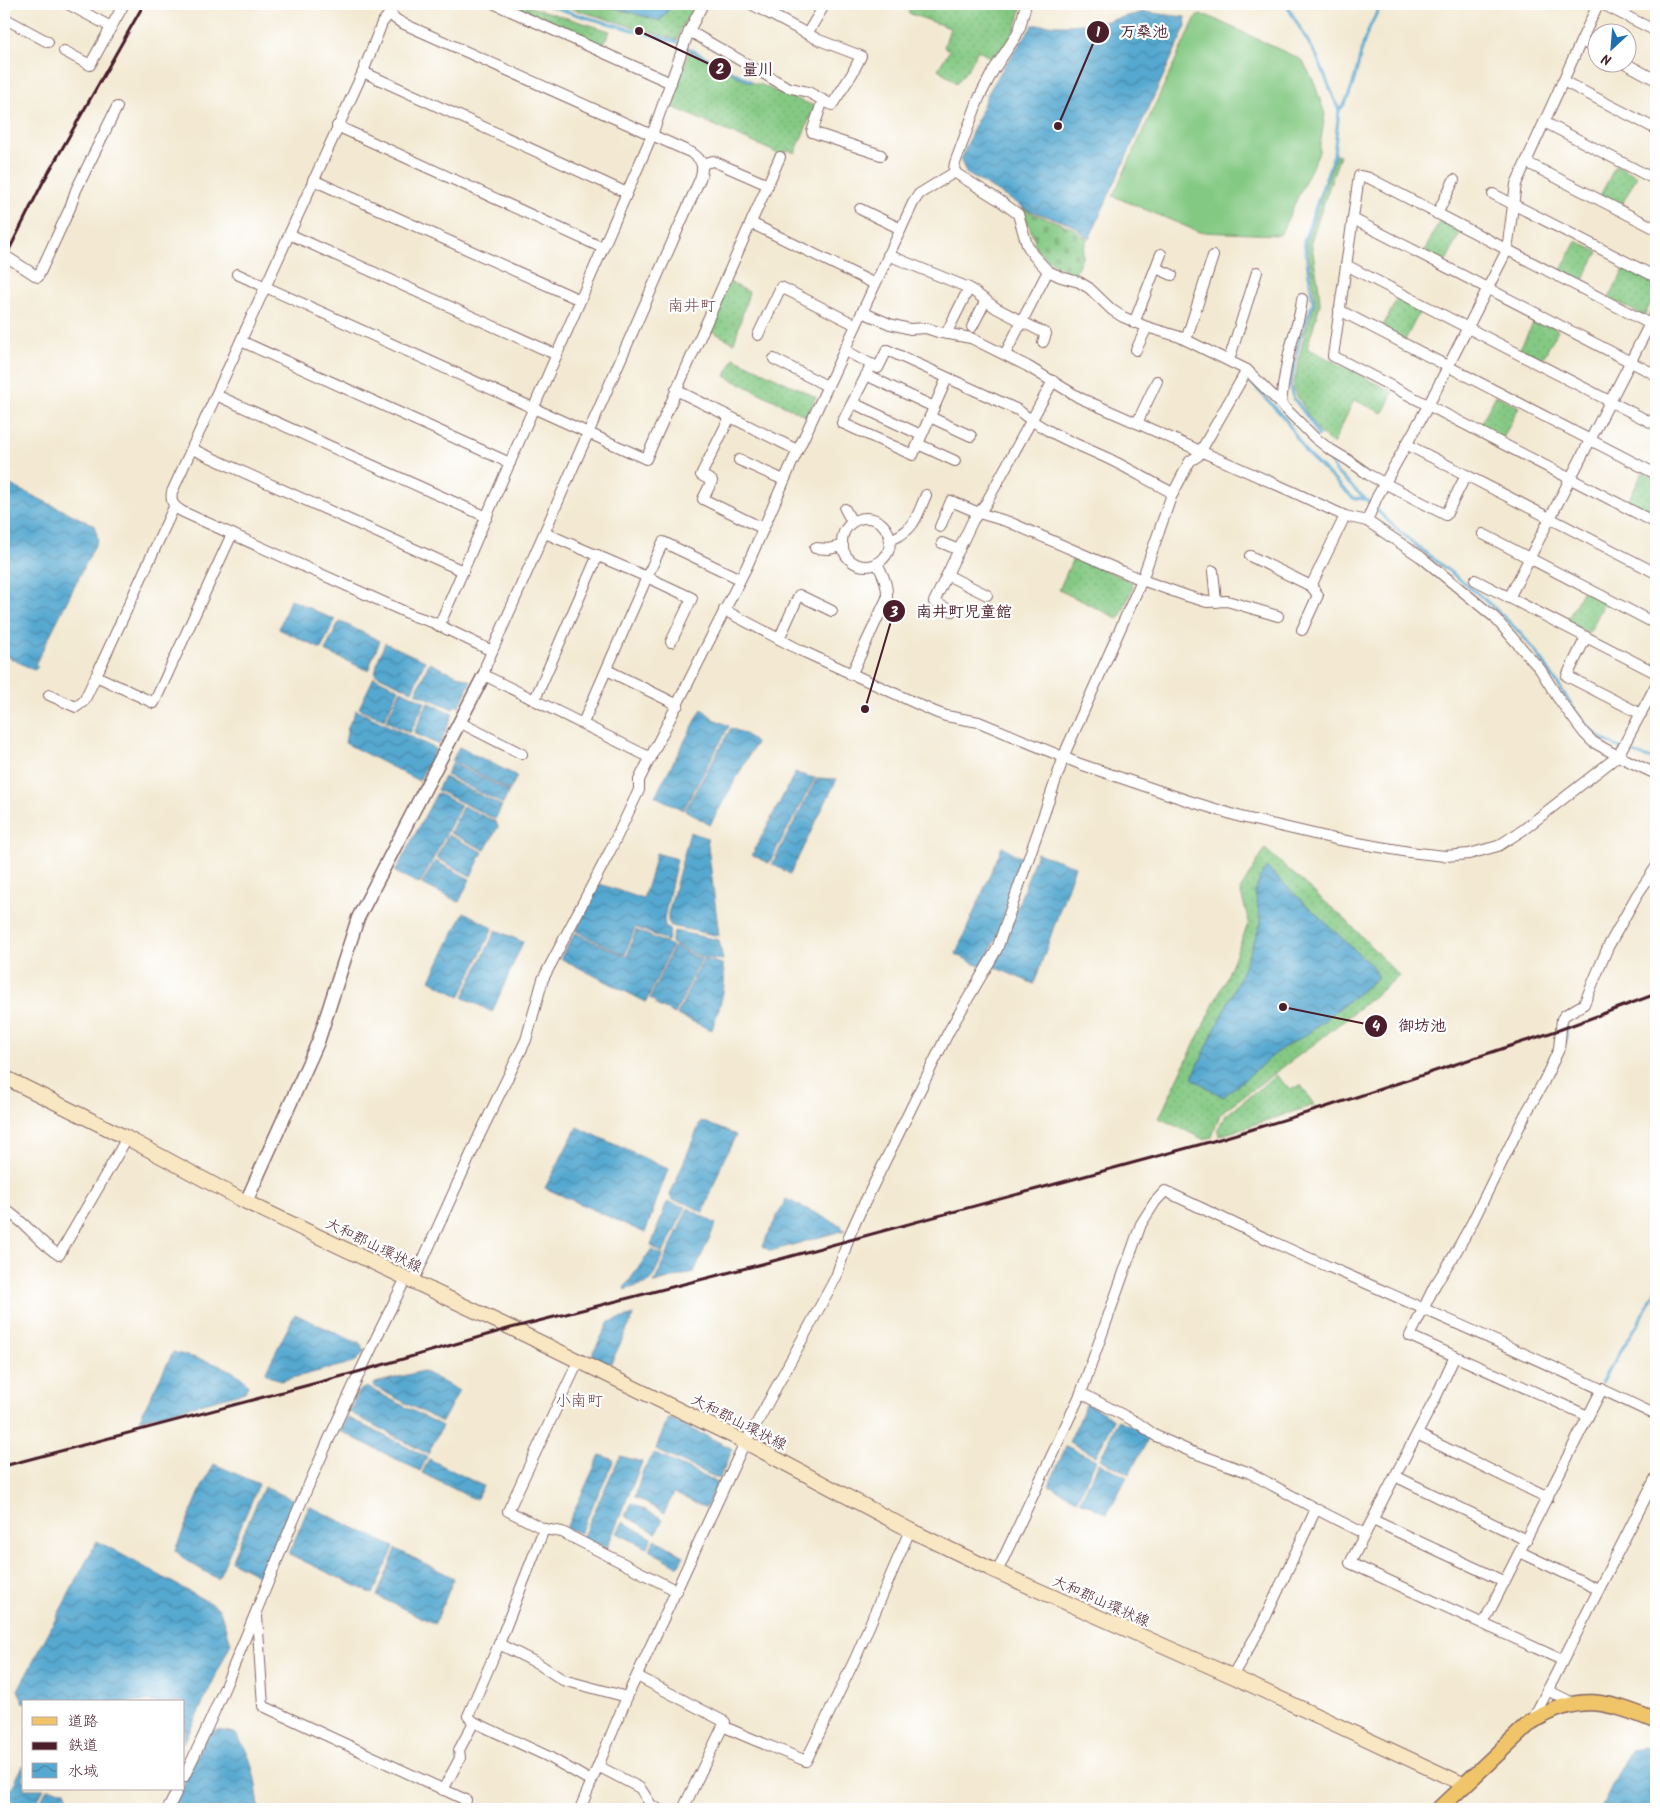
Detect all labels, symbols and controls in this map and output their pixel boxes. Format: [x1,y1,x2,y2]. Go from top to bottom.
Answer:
callout: 万桑池 [1085,16,1178,47]
text: 万桑池 [1120,20,1168,45]
text: 1 [1096,21,1101,45]
north arrow [1588,22,1638,72]
text: N [1598,47,1616,71]
callout: 量川 [707,54,784,85]
text: 2 [716,58,725,82]
text: 量川 [742,58,774,83]
district label: 南井町 [668,294,716,319]
callout: 南井町児童館 [881,596,1022,627]
text: 南井町児童館 [916,600,1012,625]
text: 3 [889,601,898,625]
callout: 御坊池 [1363,1010,1456,1041]
text: 御坊池 [1398,1014,1446,1039]
text: 4 [1372,1015,1380,1039]
street label: 大和郡山環状線 [321,1212,426,1280]
street label: 大和郡山環状線 [686,1388,791,1457]
district label: 小南町 [555,1389,603,1414]
street label: 大和郡山環状線 [1048,1570,1153,1634]
legend [22,1700,185,1790]
text: 道路 [68,1710,98,1734]
text: 鉄道 [68,1734,98,1758]
text: 水域 [68,1760,98,1784]

